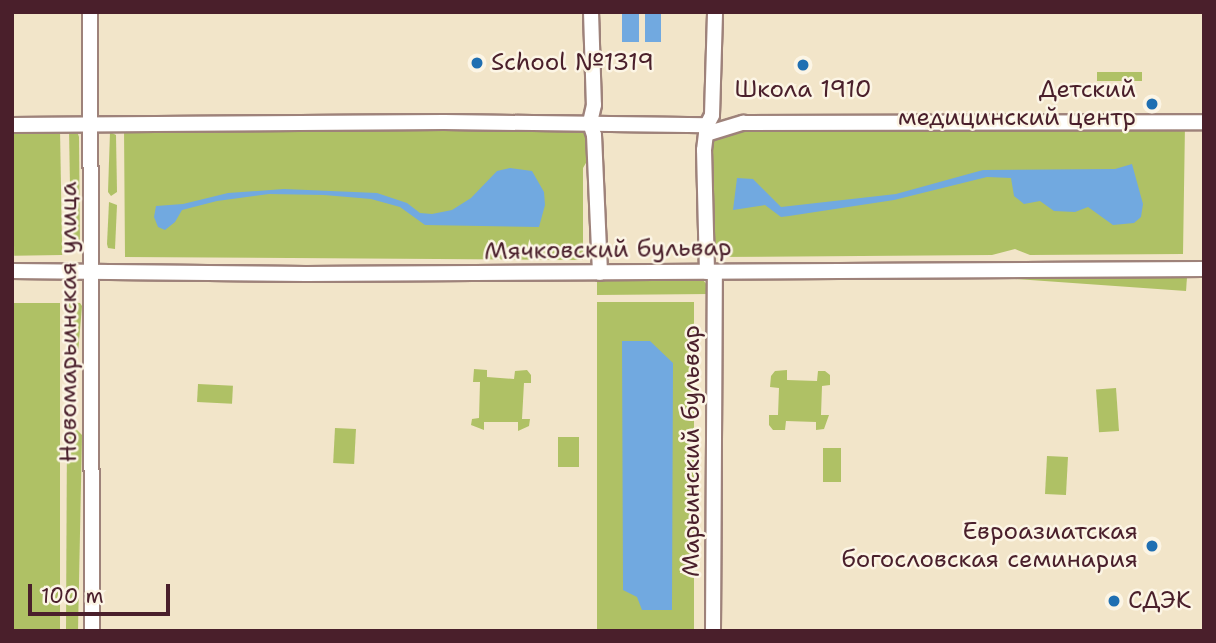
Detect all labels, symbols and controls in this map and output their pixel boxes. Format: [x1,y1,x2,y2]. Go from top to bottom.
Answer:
place label: School №1319 [491,49,654,77]
marker: School №1319 [469,55,485,71]
marker: Школа 1910 [795,57,811,73]
place label: Школа 1910 [734,76,872,104]
place label: Детский медицинский центр [898,76,1136,132]
marker: Детский медицинский центр [1142,94,1162,114]
street label: Новомарьинская улица [55,182,83,462]
street label: Мячковский бульвар [484,233,732,267]
street label: Марьинский бульвар [678,325,706,577]
place label: Евроазиатская богословская семинария [841,518,1138,574]
marker: Евроазиатская богословская семинария [1144,538,1160,554]
scale bar [32,570,173,614]
text: 100 m [41,582,104,610]
place label: СДЭК [1128,587,1191,615]
marker: СДЭК [1106,593,1122,609]

